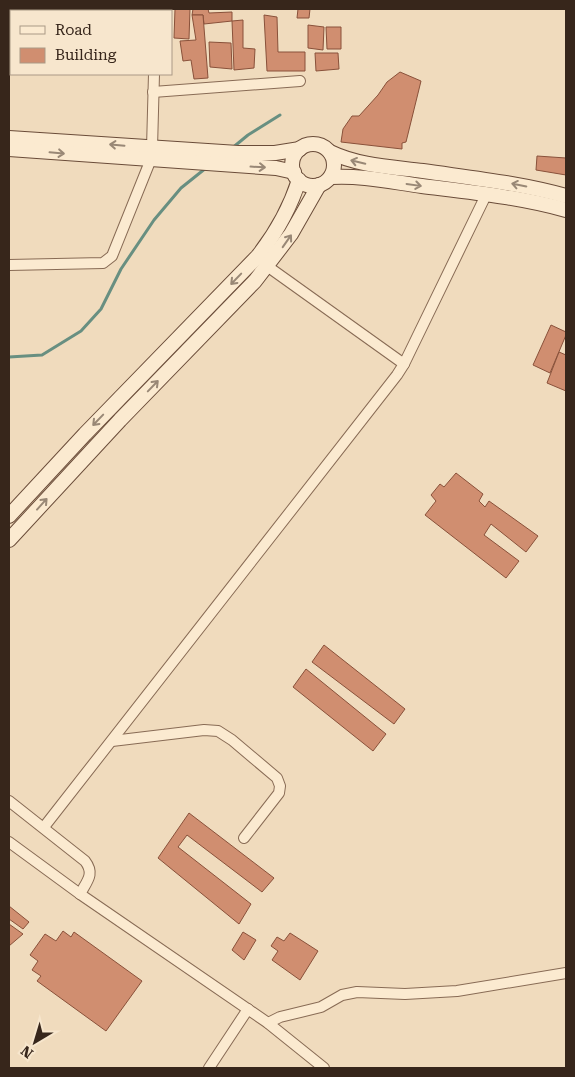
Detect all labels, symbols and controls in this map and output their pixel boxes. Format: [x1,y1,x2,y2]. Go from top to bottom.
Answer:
legend [10,10,172,75]
text: Road [55,21,92,39]
text: Building [55,46,117,64]
one-way arrow [109,140,125,149]
one-way arrow [49,148,65,157]
one-way arrow [350,157,366,166]
one-way arrow [250,162,266,171]
one-way arrow [405,180,421,190]
one-way arrow [511,180,527,190]
one-way arrow [282,234,292,248]
one-way arrow [230,273,242,285]
one-way arrow [147,380,159,392]
one-way arrow [92,414,104,427]
one-way arrow [36,498,48,511]
north arrow [10,1017,60,1067]
text: N [18,1042,36,1062]

